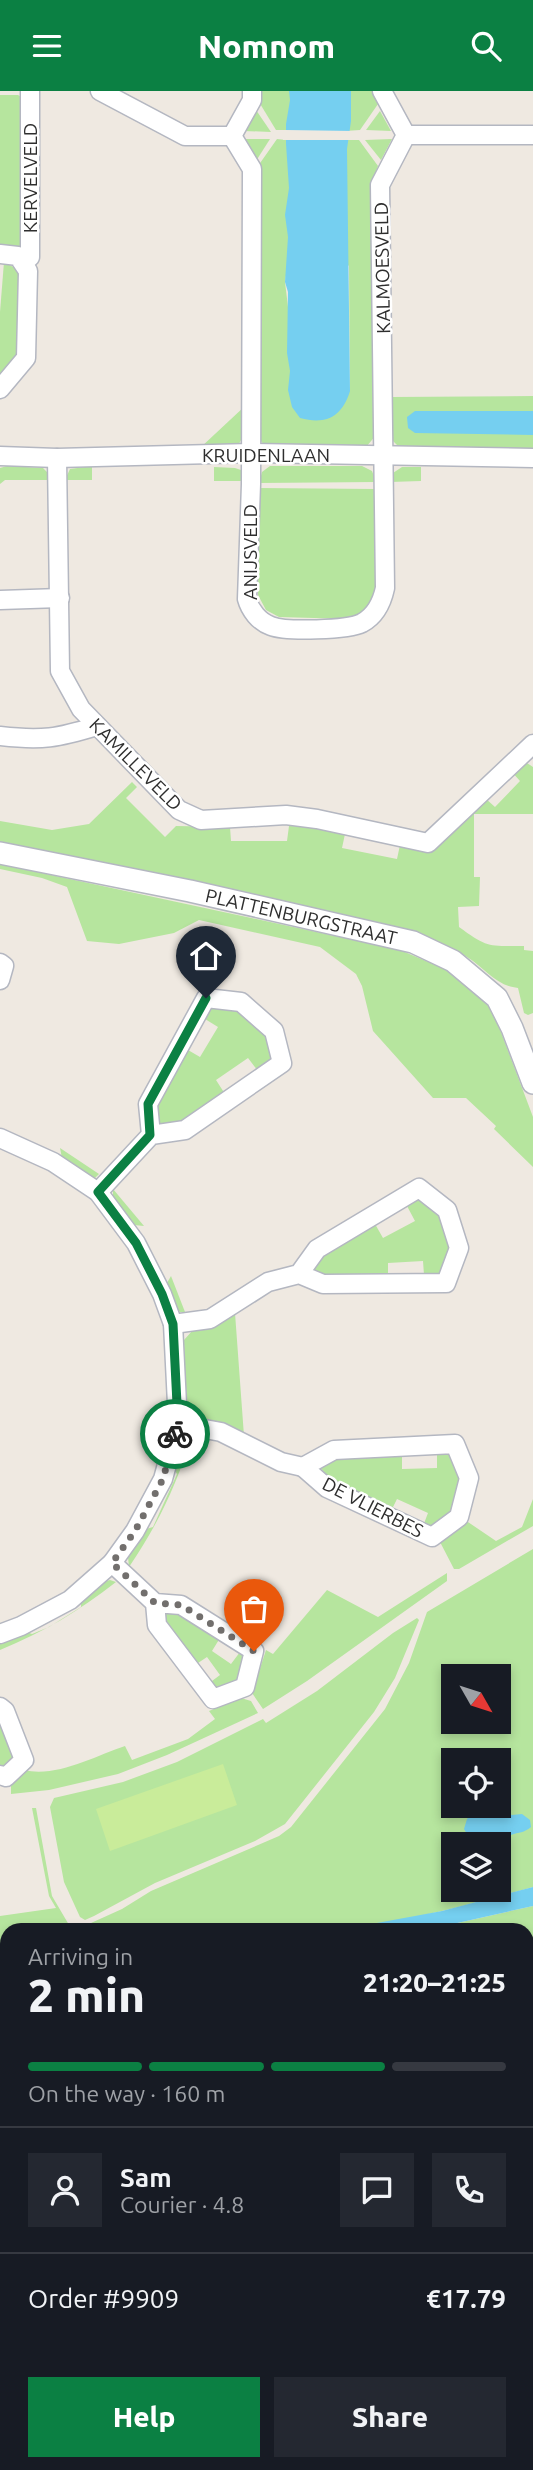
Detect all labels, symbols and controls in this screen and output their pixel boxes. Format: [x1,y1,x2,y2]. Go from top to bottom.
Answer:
icon: menu [28,27,66,65]
icon: search [467,27,505,65]
text: Nomnom [198,28,335,64]
street label: KERVELVELD [19,123,41,233]
street label: KALMOESVELD [370,202,394,334]
street label: KRUIDENLAAN [202,444,330,466]
street label: ANIJSVELD [239,504,261,600]
street label: KAMILLEVELD [85,713,187,815]
street label: PLATTENBURGSTRAAT [203,884,400,949]
pin [176,926,236,998]
icon: home [187,937,225,975]
courier [140,1399,210,1469]
icon: bike [156,1415,194,1453]
street label: DE VLIERBES [319,1472,427,1542]
pin [224,1579,284,1651]
icon: bag [235,1590,273,1628]
north arrow [441,1664,511,1734]
map controls [441,1664,511,1902]
button: locate [441,1748,511,1818]
button: layers [441,1832,511,1902]
text: Arriving in [28,1944,133,1969]
text: 21:20–21:25 [363,1968,506,1997]
text: 2 min [28,1969,145,2021]
text: On the way · 160 m [28,2081,225,2106]
button: person [28,2153,102,2227]
button: chat [340,2153,414,2227]
button: phone [432,2153,506,2227]
text: Sam [120,2163,172,2192]
text: Courier · 4.8 [120,2192,244,2217]
text: Order #9909 [28,2284,179,2313]
text: €17.79 [426,2284,506,2313]
button: Help [28,2377,260,2457]
button: Share [274,2377,506,2457]

